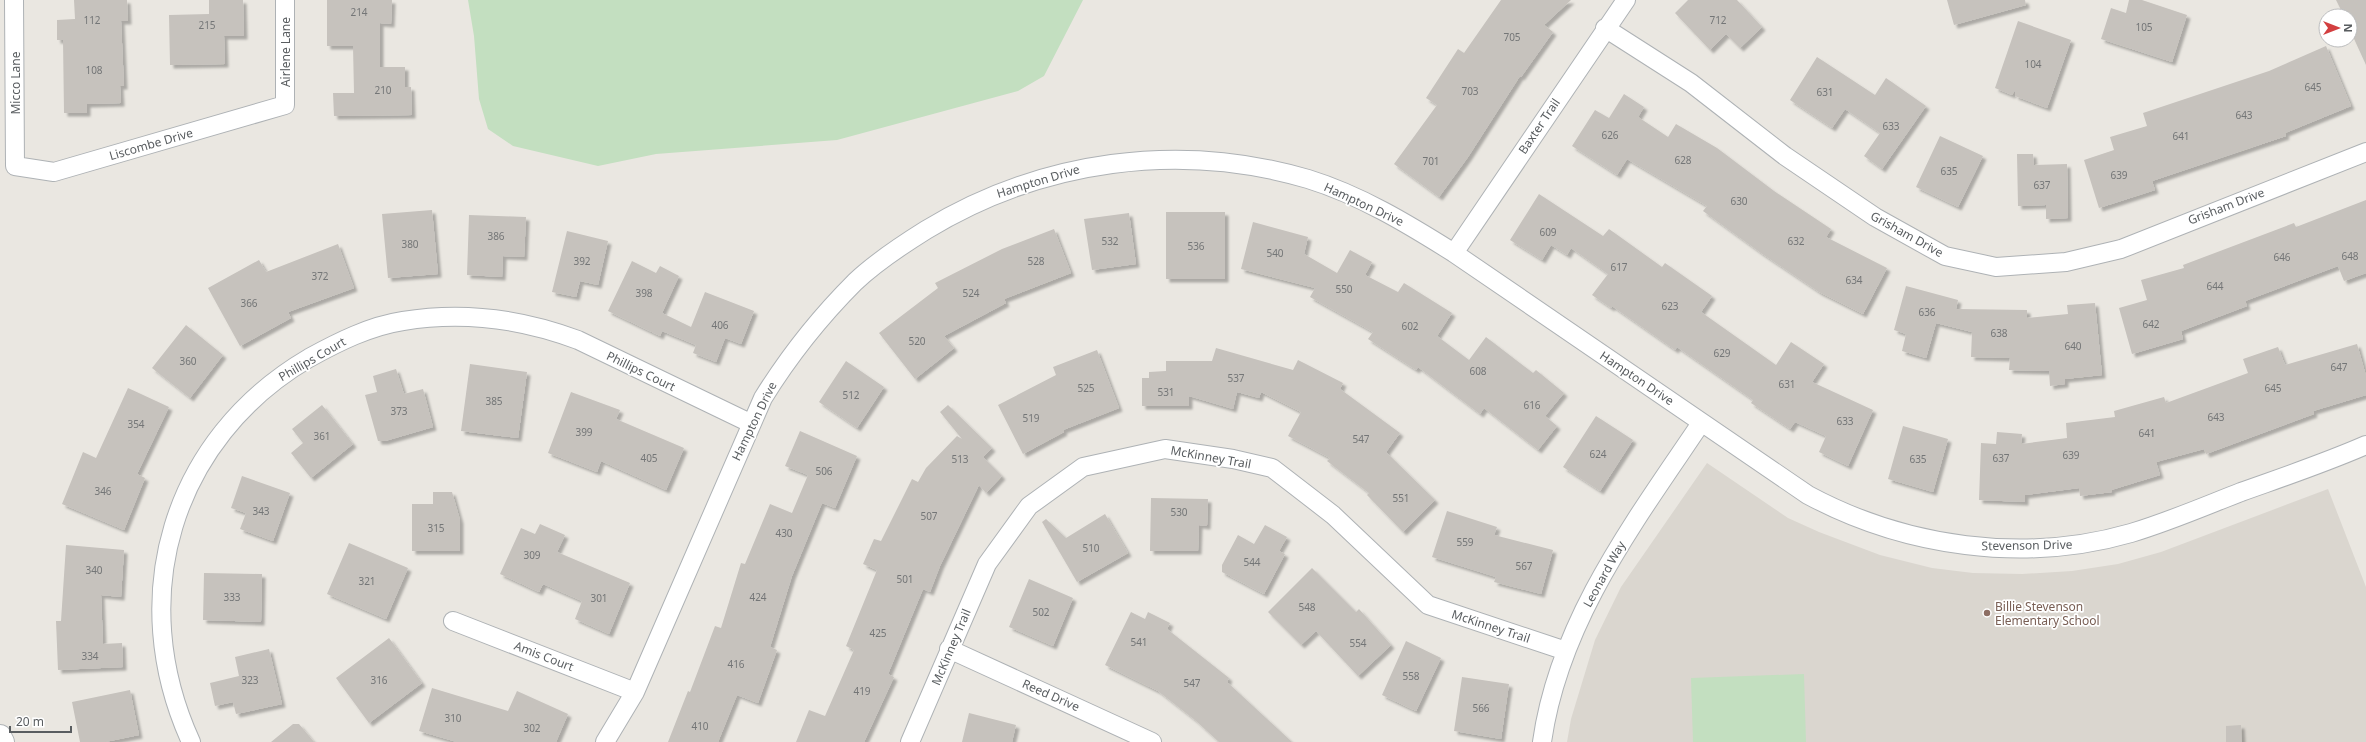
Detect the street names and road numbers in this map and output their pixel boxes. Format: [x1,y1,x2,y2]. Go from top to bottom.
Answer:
street label: Airlene Lane [277,17,294,87]
street label: Micco Lane [7,51,24,115]
street label: Baxter Trail [1514,95,1564,157]
street label: Liscombe Drive [107,124,195,164]
street label: Hampton Drive [994,160,1082,202]
street label: Hampton Drive [1321,178,1407,230]
street label: Grisham Drive [2185,184,2267,228]
street label: Grisham Drive [1868,207,1947,261]
street label: Phillips Court [275,333,349,385]
street label: Phillips Court [604,347,679,395]
street label: Hampton Drive [1597,347,1678,409]
street label: Hampton Drive [728,378,781,463]
street label: McKinney Trail [1169,442,1253,472]
street label: Stevenson Drive [1981,536,2073,554]
street label: Leonard Way [1579,537,1630,610]
street label: McKinney Trail [1450,605,1532,647]
street label: McKinney Trail [927,606,975,688]
street label: Amis Court [512,637,577,675]
street label: Reed Drive [1020,675,1083,715]

